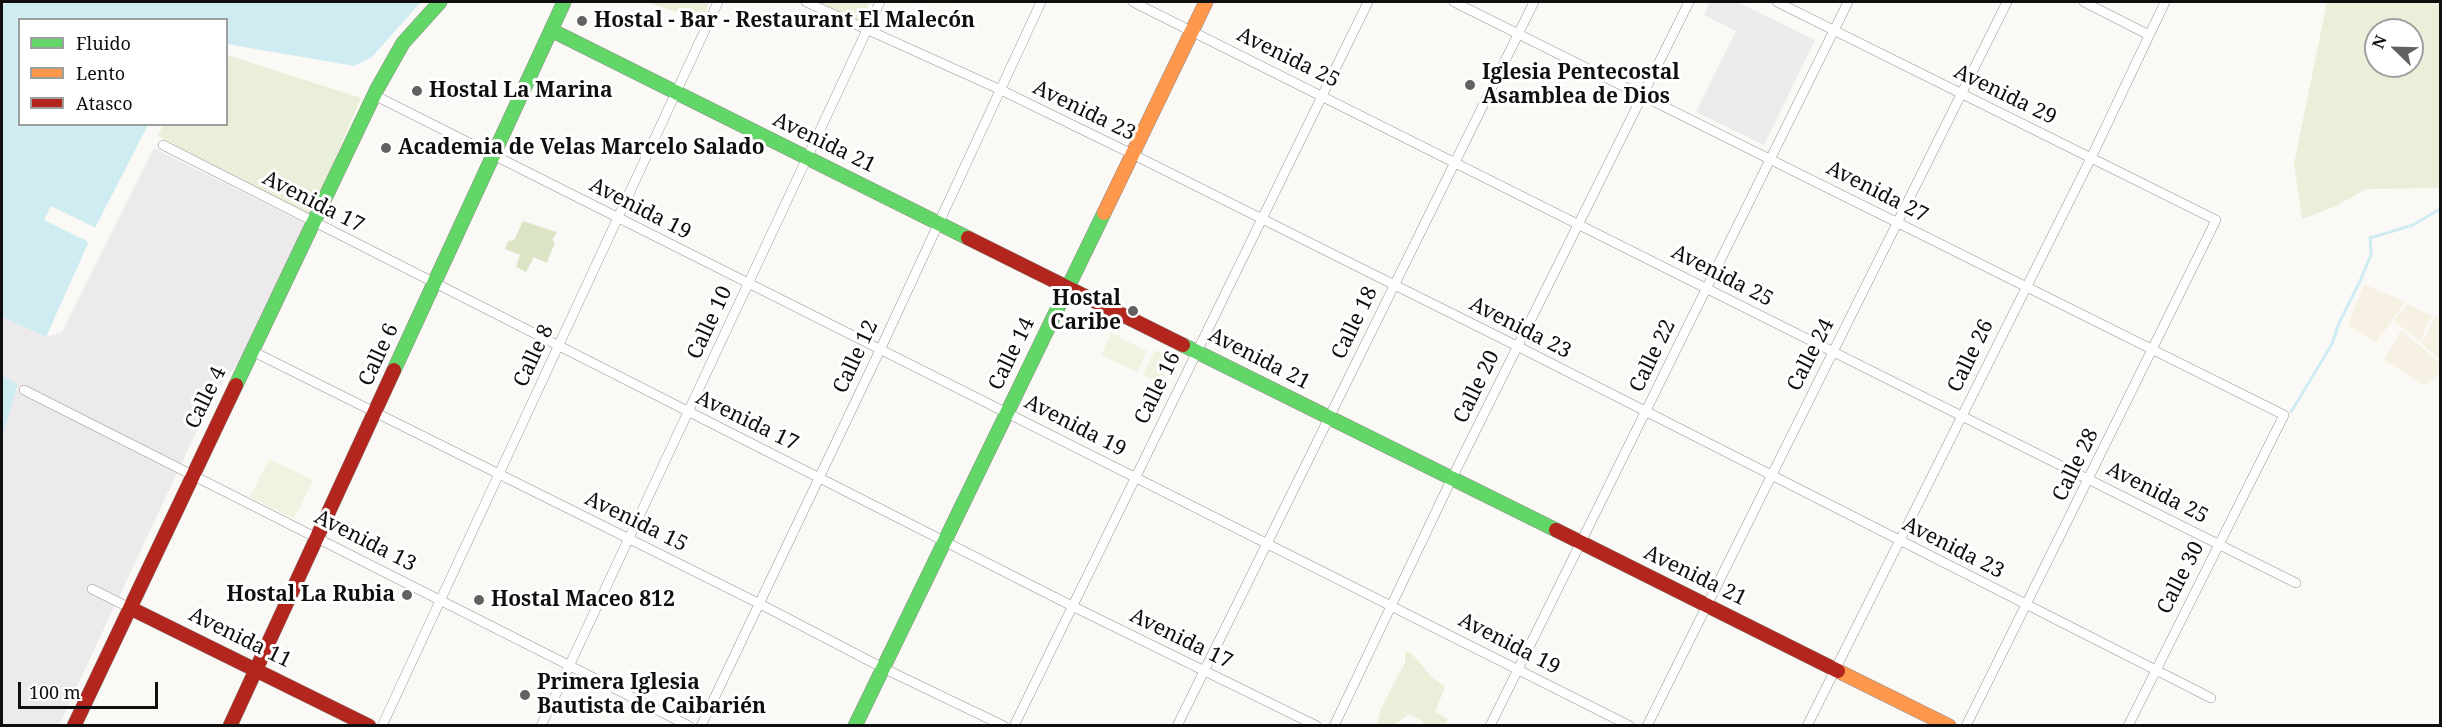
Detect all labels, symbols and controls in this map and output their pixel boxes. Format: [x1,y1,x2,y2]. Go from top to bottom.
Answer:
place label: Hostal - Bar - Restaurant El Malecón [594,8,975,34]
marker: Hostal - Bar - Restaurant El Malecón [575,14,589,28]
legend [18,18,228,126]
north arrow [2364,18,2424,78]
street label: Avenida 25 [1233,22,1343,94]
text: Fluido [76,31,131,55]
text: N [2367,32,2392,52]
street label: Avenida 29 [1950,59,2060,131]
place label: Iglesia Pentecostal Asamblea de Dios [1482,60,1680,110]
text: Lento [76,61,125,85]
street label: Avenida 23 [1029,75,1139,147]
place label: Hostal La Marina [429,78,613,104]
marker: Iglesia Pentecostal Asamblea de Dios [1463,78,1477,92]
marker: Hostal La Marina [410,84,424,98]
text: Atasco [76,91,133,115]
street label: Avenida 21 [769,107,879,179]
place label: Academia de Velas Marcelo Salado [398,135,765,161]
marker: Academia de Velas Marcelo Salado [379,141,393,155]
street label: Avenida 27 [1822,156,1932,228]
street label: Avenida 17 [258,166,368,238]
street label: Avenida 19 [585,173,695,245]
street label: Avenida 25 [1667,240,1777,312]
street label: Calle 10 [682,282,738,364]
street label: Calle 18 [1327,282,1383,364]
place label: Hostal Caribe [1050,286,1121,336]
street label: Avenida 23 [1465,292,1575,364]
marker: Hostal Caribe [1126,304,1140,318]
street label: Calle 14 [984,313,1040,395]
street label: Calle 22 [1625,315,1681,397]
street label: Calle 24 [1782,315,1840,395]
street label: Calle 26 [1943,315,1999,397]
street label: Calle 12 [828,316,884,398]
street label: Calle 6 [354,320,404,390]
street label: Calle 8 [509,321,559,391]
street label: Avenida 21 [1204,323,1314,395]
street label: Calle 20 [1449,346,1505,428]
street label: Calle 16 [1130,347,1186,429]
street label: Calle 4 [180,363,232,433]
street label: Avenida 17 [692,385,802,457]
street label: Avenida 19 [1020,390,1130,462]
street label: Calle 28 [2048,424,2104,506]
street label: Avenida 25 [2102,457,2212,529]
street label: Avenida 15 [581,486,691,558]
street label: Avenida 13 [310,505,420,577]
street label: Avenida 23 [1898,512,2008,584]
street label: Calle 30 [2152,538,2210,618]
street label: Avenida 21 [1640,540,1750,612]
place label: Hostal La Rubia [226,582,395,608]
place label: Hostal Maceo 812 [491,587,675,613]
marker: Hostal La Rubia [400,588,414,602]
marker: Hostal Maceo 812 [472,593,486,607]
street label: Avenida 11 [185,602,295,674]
street label: Avenida 17 [1126,603,1236,675]
street label: Avenida 19 [1454,608,1564,680]
scale bar [21,670,160,708]
place label: Primera Iglesia Bautista de Caibarién [537,670,766,720]
text: 100 m [29,680,81,704]
marker: Primera Iglesia Bautista de Caibarién [518,688,532,702]

